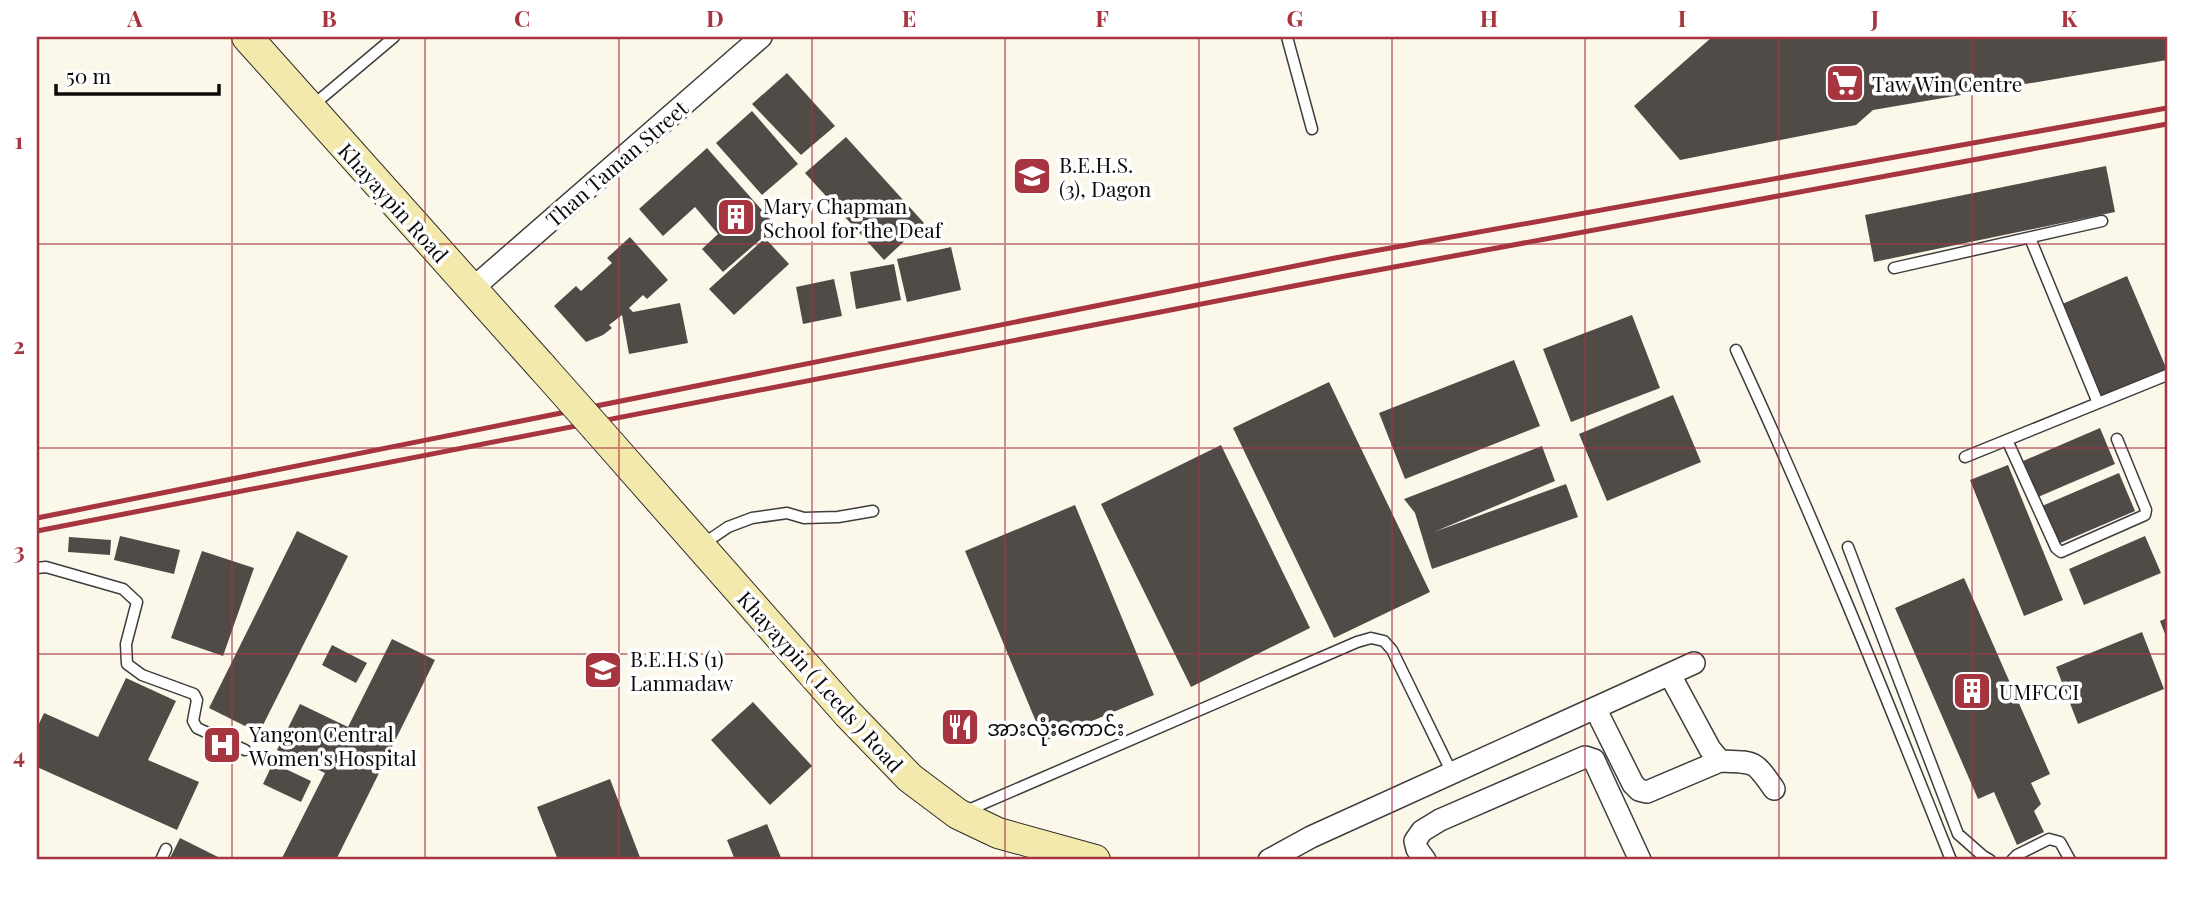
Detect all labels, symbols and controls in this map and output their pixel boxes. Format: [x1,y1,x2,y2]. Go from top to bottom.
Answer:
text: A [126,2,143,33]
text: B [321,2,337,33]
text: C [514,2,530,33]
text: D [706,2,724,33]
text: E [902,2,916,33]
text: F [1095,2,1109,33]
text: G [1287,2,1304,33]
text: H [1480,2,1498,33]
text: I [1678,2,1686,33]
text: J [1870,2,1879,33]
text: K [2061,2,2078,33]
scale bar [56,52,219,96]
text: 50 m [66,61,112,89]
supermarket icon: Taw Win Centre [1824,62,1866,104]
place label: Taw Win Centre [1872,69,2022,97]
street label: Than Taman Street [539,93,693,232]
text: 1 [15,124,24,155]
street label: Khayaypin Road [333,136,455,268]
place label: B.E.H.S. (3), Dagon [1059,150,1152,202]
school or university icon: B.E.H.S. (3), Dagon [1011,155,1053,197]
place label: Mary Chapman School for the Deaf [763,191,944,243]
building icon: Mary Chapman School for the Deaf [715,196,757,238]
text: 2 [13,329,25,360]
text: 3 [13,534,25,565]
street label: Khayaypin ( Leeds ) Road [732,584,910,778]
place label: B.E.H.S (1) Lanmadaw [630,644,734,696]
school or university icon: B.E.H.S (1) Lanmadaw [582,649,624,691]
building icon: UMFCCI [1951,670,1993,712]
place label: UMFCCI [1999,677,2079,705]
restaurant icon: အားလုံးကောင်း [939,706,981,748]
place label: အားလုံးကောင်း [987,713,1124,746]
place label: Yangon Central Women's Hospital [248,719,417,771]
hospital icon: Yangon Central Women's Hospital [201,724,243,766]
text: 4 [13,739,25,770]

